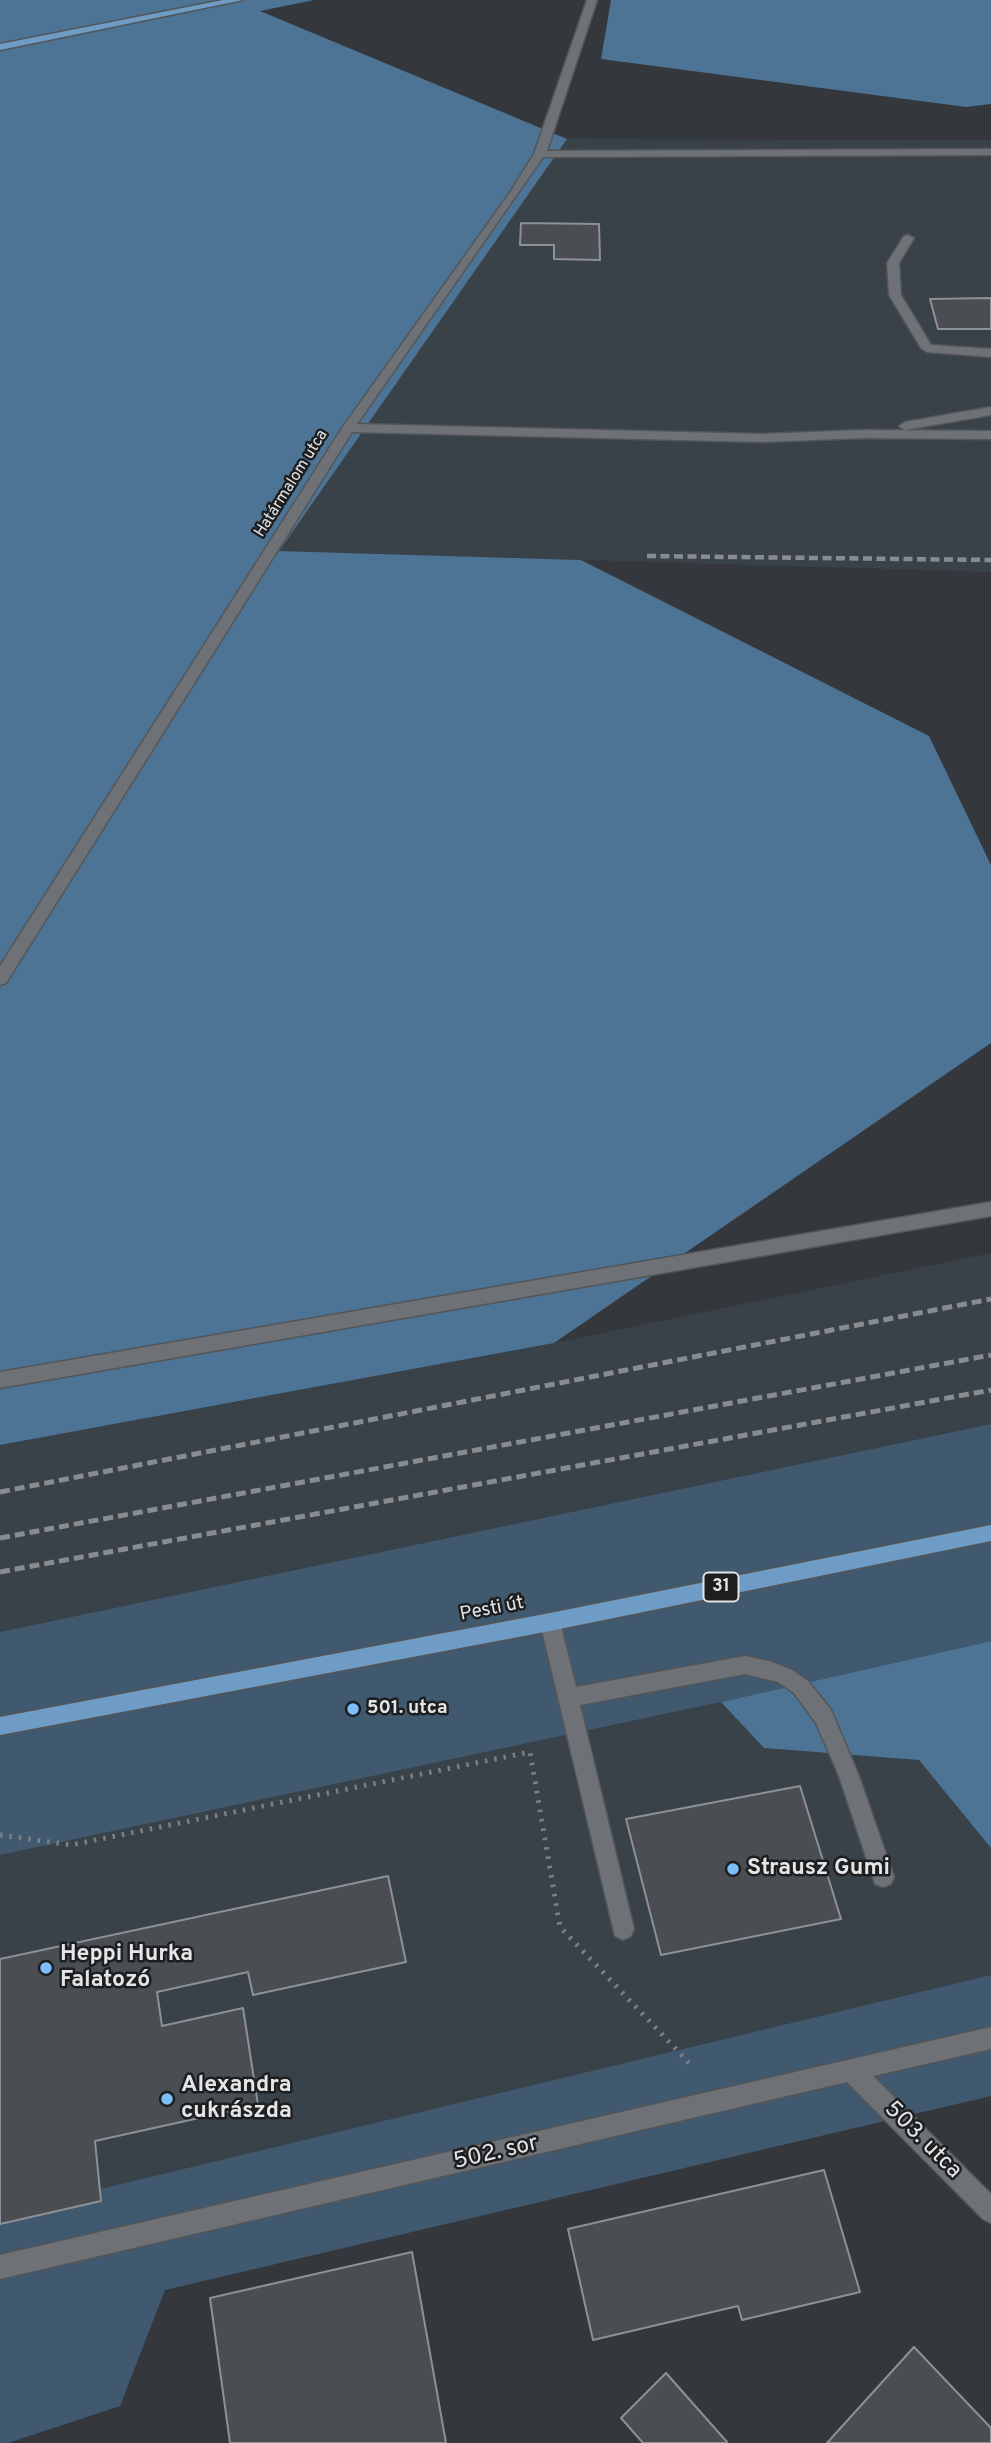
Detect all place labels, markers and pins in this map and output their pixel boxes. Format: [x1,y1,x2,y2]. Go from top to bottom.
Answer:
place label: 501. utca [367,1698,448,1720]
marker: 501. utca [345,1701,361,1717]
place label: Strausz Gumi [747,1855,890,1883]
marker: Strausz Gumi [725,1861,741,1877]
place label: Heppi Hurka Falatozó [60,1941,193,1995]
marker: Heppi Hurka Falatozó [38,1960,54,1976]
place label: Alexandra cukrászda [181,2072,292,2126]
marker: Alexandra cukrászda [159,2091,175,2107]

